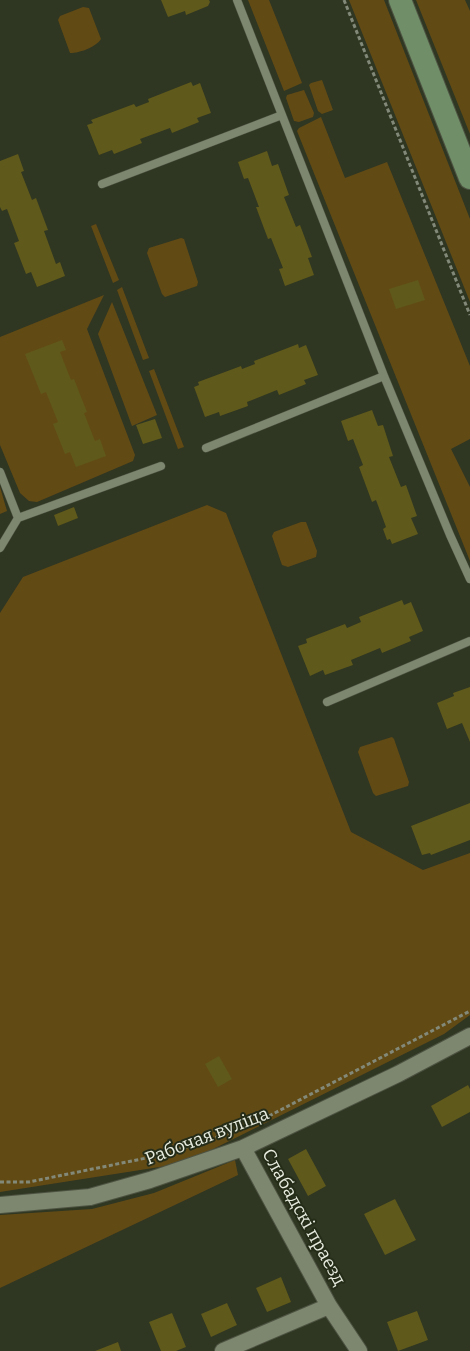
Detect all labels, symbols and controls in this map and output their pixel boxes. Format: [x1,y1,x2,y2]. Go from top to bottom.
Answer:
street label: Рабочая вуліца [142,1102,272,1170]
street label: Слабадскі праезд [257,1145,351,1289]

